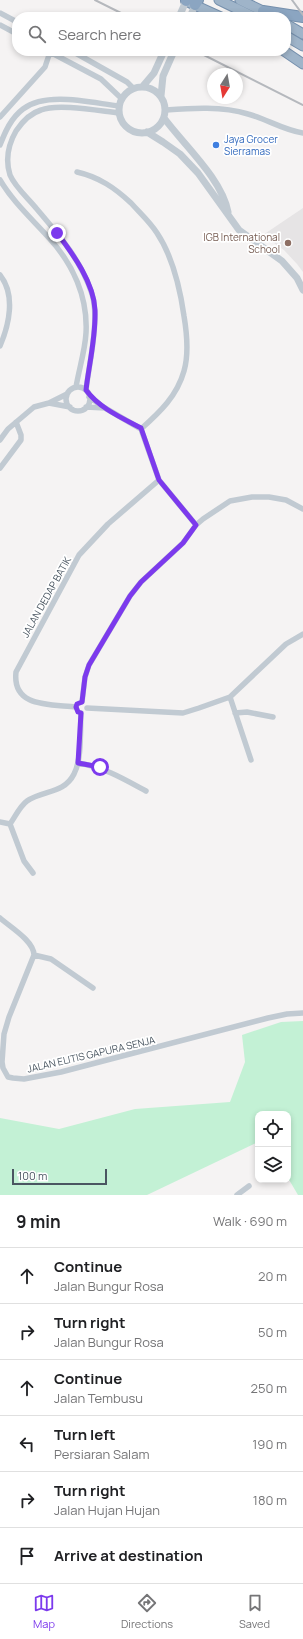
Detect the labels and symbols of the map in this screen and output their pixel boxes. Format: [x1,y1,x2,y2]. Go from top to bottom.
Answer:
north arrow [207,68,243,104]
place label: Jaya Grocer Sierramas [224,132,278,158]
marker: Jaya Grocer Sierramas [211,140,221,150]
route end [48,224,66,242]
place label: IGB International School [203,230,280,256]
marker: IGB International School [283,238,293,248]
street label: JALAN DEDAP BATIK [18,554,74,640]
route start [91,758,109,776]
street label: JALAN ELITIS GAPURA SENJA [26,1032,157,1076]
scale bar [12,1167,107,1186]

